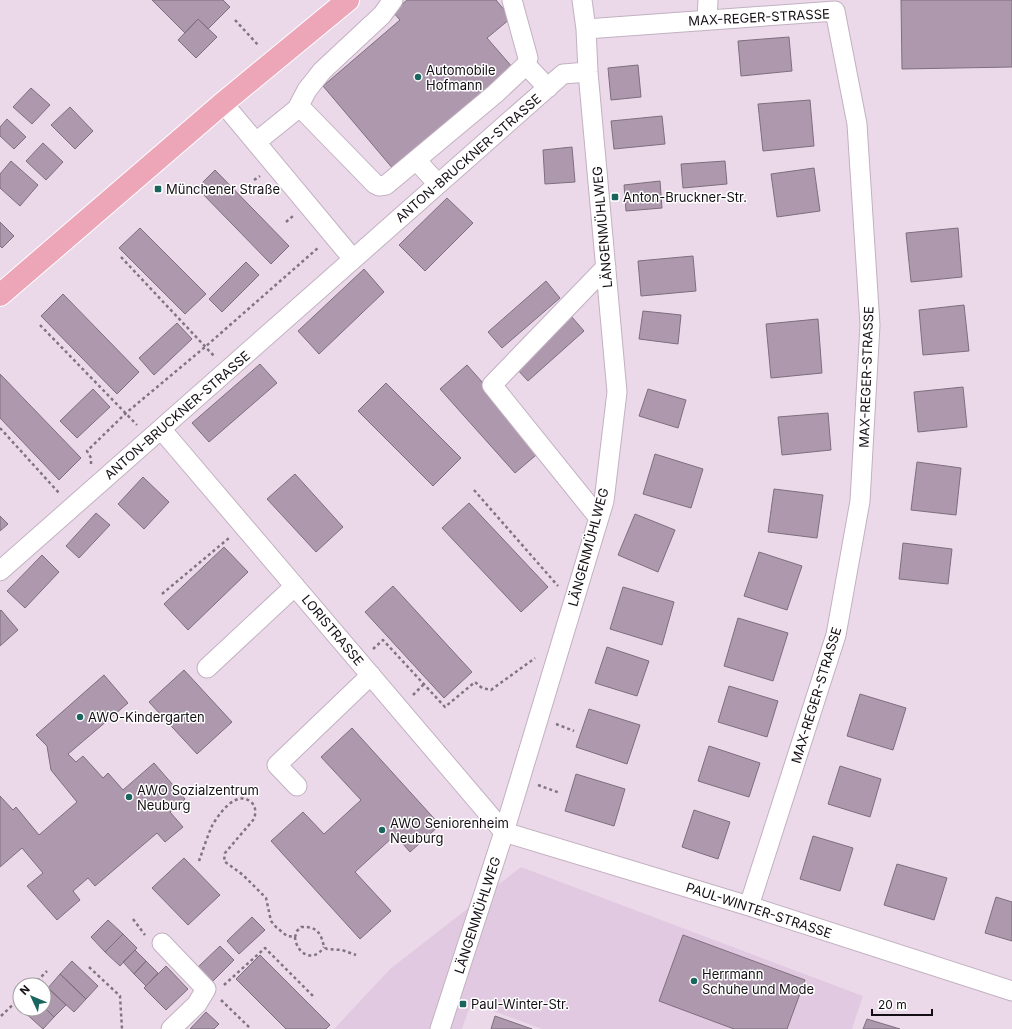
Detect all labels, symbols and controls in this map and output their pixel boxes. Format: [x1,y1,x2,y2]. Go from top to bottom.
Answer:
street label: MAX-REGER-STRASSE [688,5,830,29]
place label: Automobile Hofmann [426,62,496,93]
marker: Automobile Hofmann [413,72,423,82]
street label: ANTON-BRUCKNER-STRASSE [392,90,544,226]
street label: LÄNGENMÜHLWEG [589,165,615,289]
place label: Münchener Straße [166,181,280,197]
marker: Münchener Straße [153,184,163,194]
place label: Anton-Bruckner-Str. [623,189,747,205]
marker: Anton-Bruckner-Str. [610,192,620,202]
street label: MAX-REGER-STRASSE [856,306,876,448]
street label: ANTON-BRUCKNER-STRASSE [101,347,253,483]
street label: LÄNGENMÜHLWEG [564,486,612,608]
street label: LORISTRASSE [299,591,367,669]
street label: MAX-REGER-STRASSE [788,625,844,765]
place label: AWO-Kindergarten [88,709,205,725]
marker: AWO-Kindergarten [75,712,85,722]
place label: AWO Sozialzentrum Neuburg [137,782,259,813]
marker: AWO Sozialzentrum Neuburg [124,792,134,802]
place label: AWO Seniorenheim Neuburg [390,815,509,846]
marker: AWO Seniorenheim Neuburg [377,825,387,835]
street label: LÄNGENMÜHLWEG [451,854,503,976]
street label: PAUL-WINTER-STRASSE [684,879,834,941]
place label: Herrmann Schuhe und Mode [702,966,814,997]
marker: Herrmann Schuhe und Mode [689,976,699,986]
north arrow [12,977,52,1017]
text: N [17,982,33,998]
scale bar [872,991,932,1017]
place label: Paul-Winter-Str. [471,996,569,1012]
text: 20 m [878,997,907,1012]
marker: Paul-Winter-Str. [458,999,468,1009]

